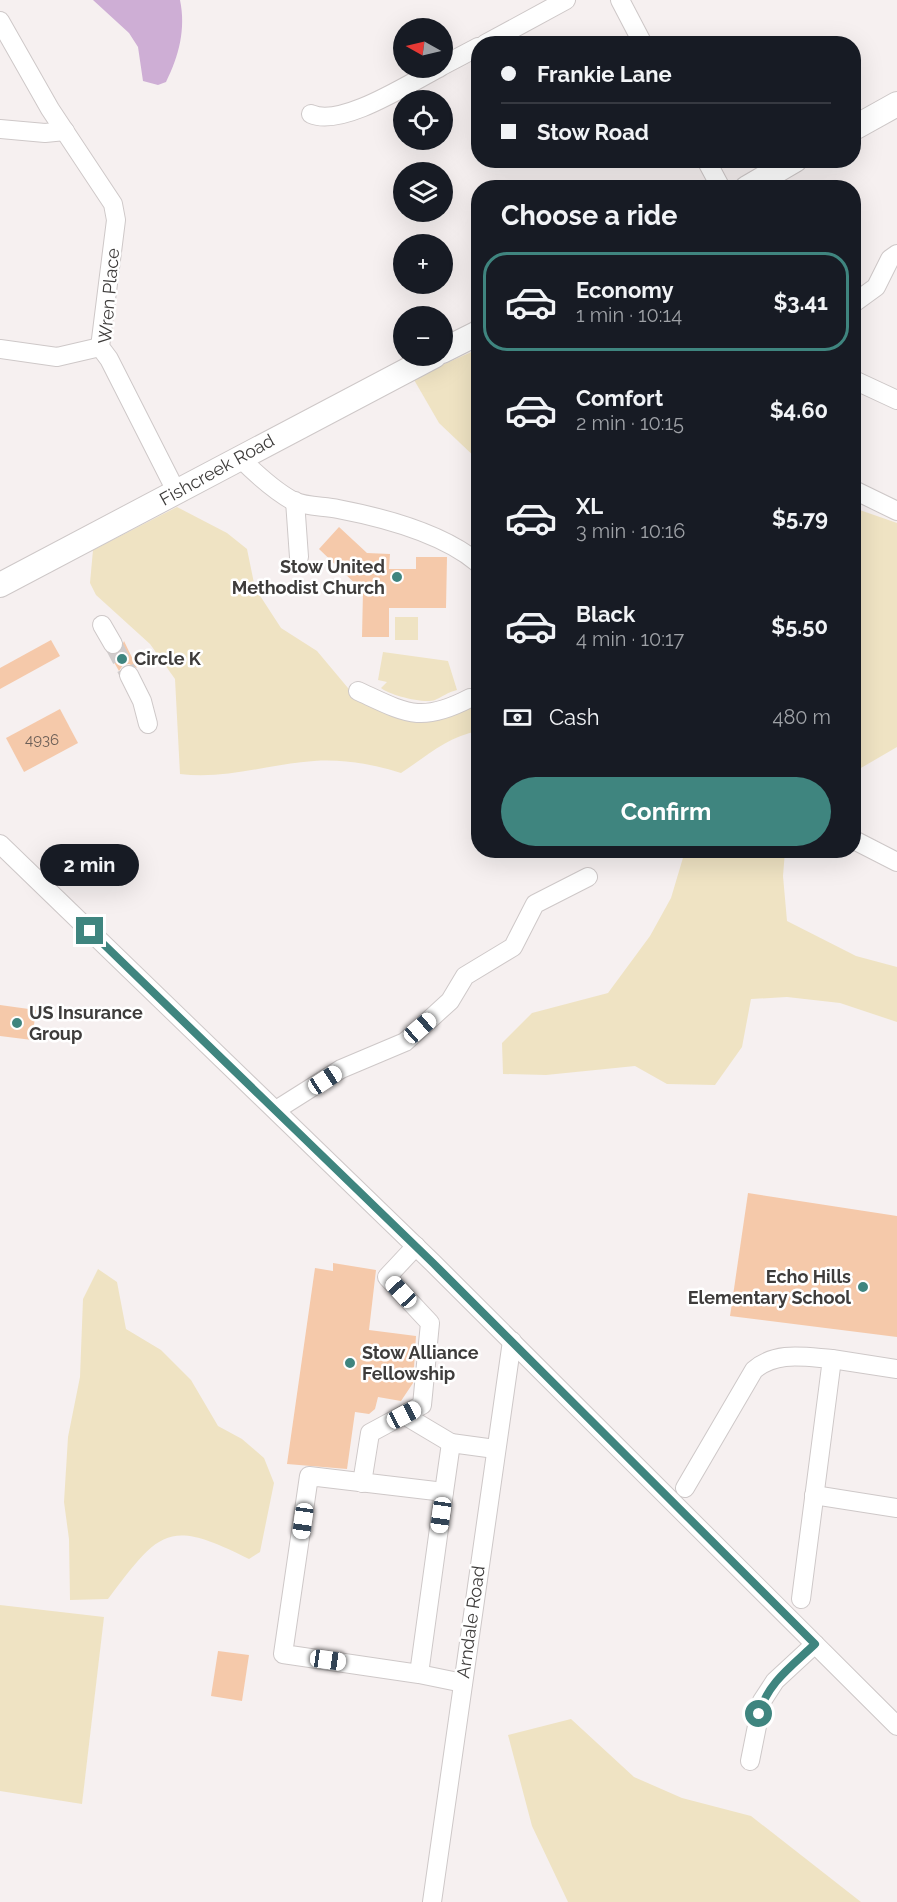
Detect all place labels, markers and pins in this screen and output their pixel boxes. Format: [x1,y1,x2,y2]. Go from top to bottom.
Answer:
place label: Stow United Methodist Church [232,556,385,598]
marker: Stow United Methodist Church [390,570,404,584]
place label: Circle K [134,648,202,669]
marker: Circle K [115,652,129,666]
place label: US Insurance Group [29,1002,143,1044]
marker: US Insurance Group [10,1016,24,1030]
place label: Echo Hills Elementary School [688,1266,851,1308]
marker: Echo Hills Elementary School [856,1280,870,1294]
place label: Stow Alliance Fellowship [362,1342,479,1384]
marker: Stow Alliance Fellowship [343,1356,357,1370]

